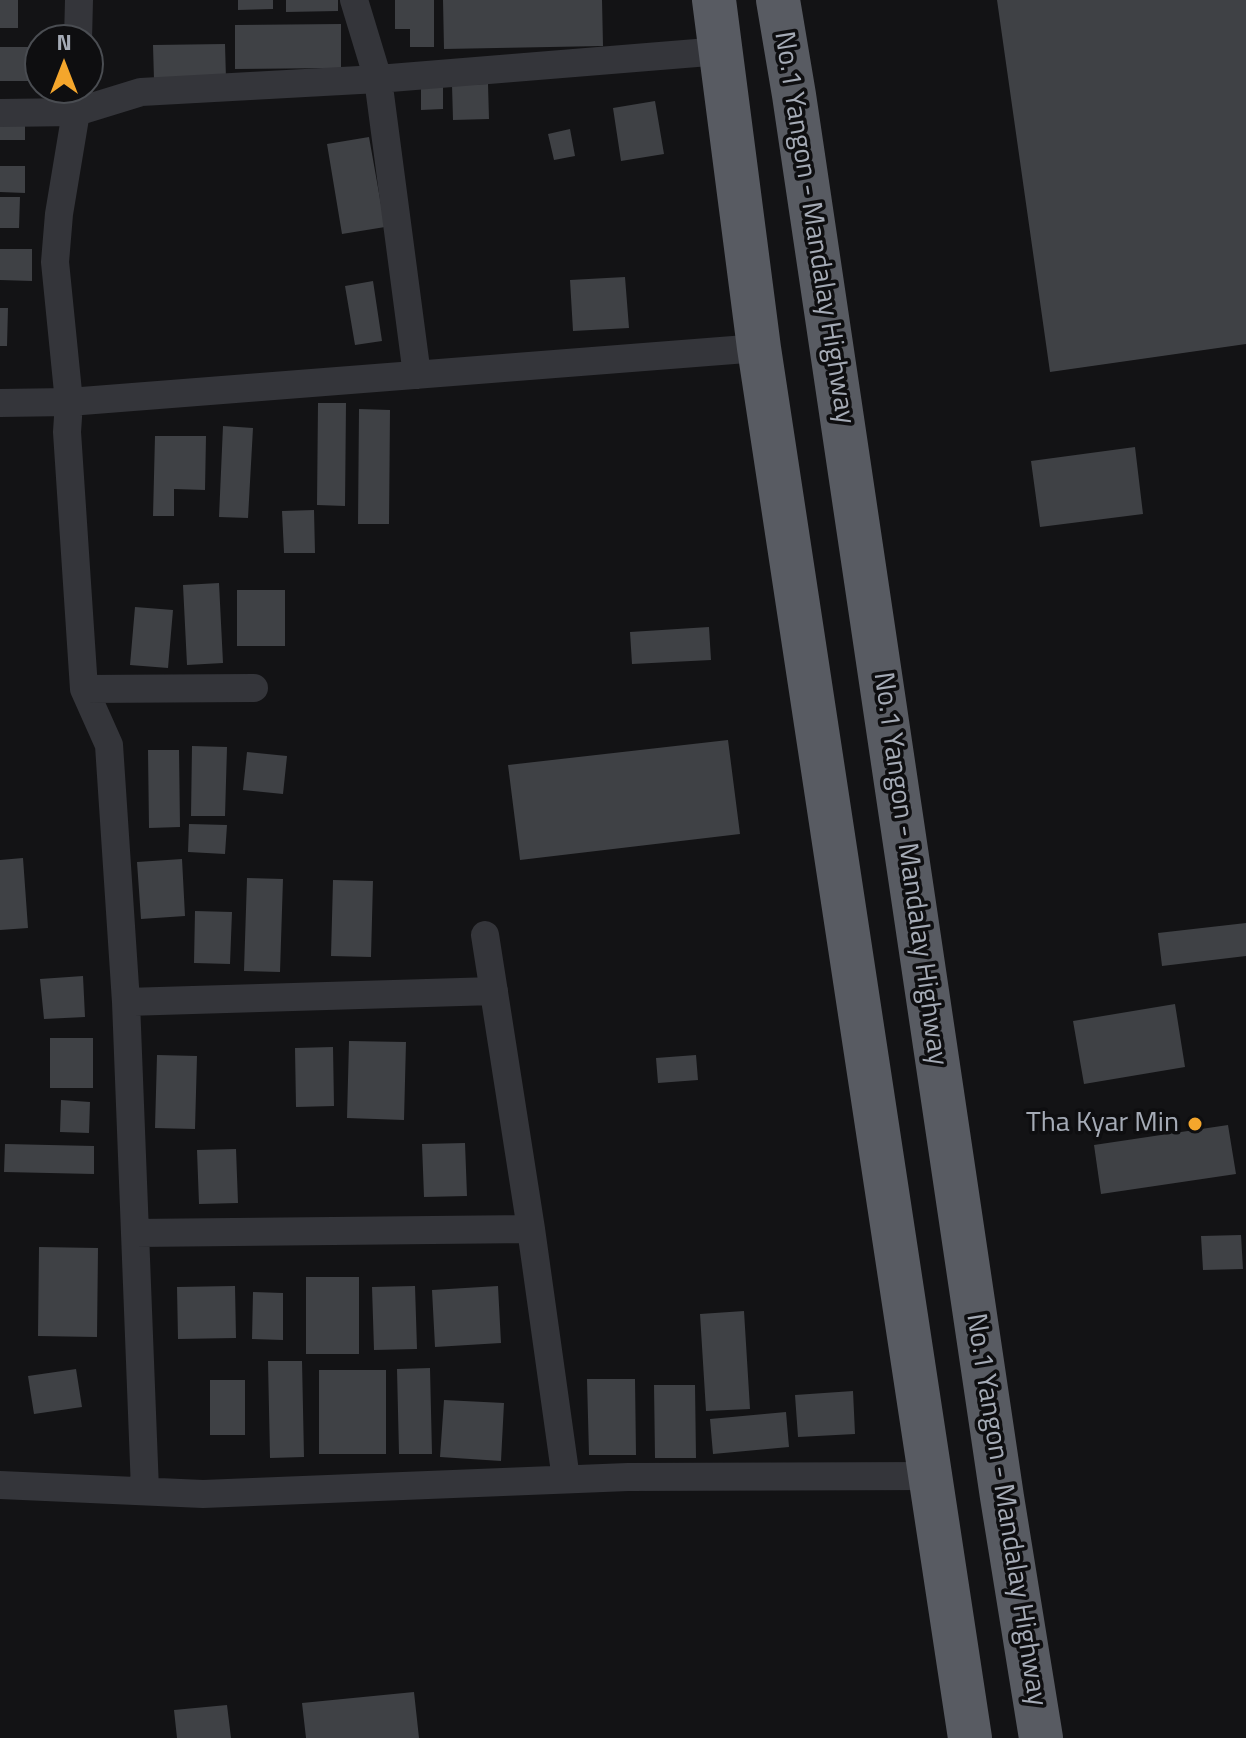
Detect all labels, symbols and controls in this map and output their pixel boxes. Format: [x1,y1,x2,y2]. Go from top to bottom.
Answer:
north arrow [24,24,104,104]
text: N [56,25,72,59]
street label: No.1 Yangon - Mandalay Highway [765,29,861,427]
street label: No.1 Yangon - Mandalay Highway [865,670,953,1068]
place label: Tha Kyar Min [1026,1107,1179,1141]
marker: Tha Kyar Min [1186,1115,1204,1133]
street label: No.1 Yangon - Mandalay Highway [957,1311,1053,1709]

